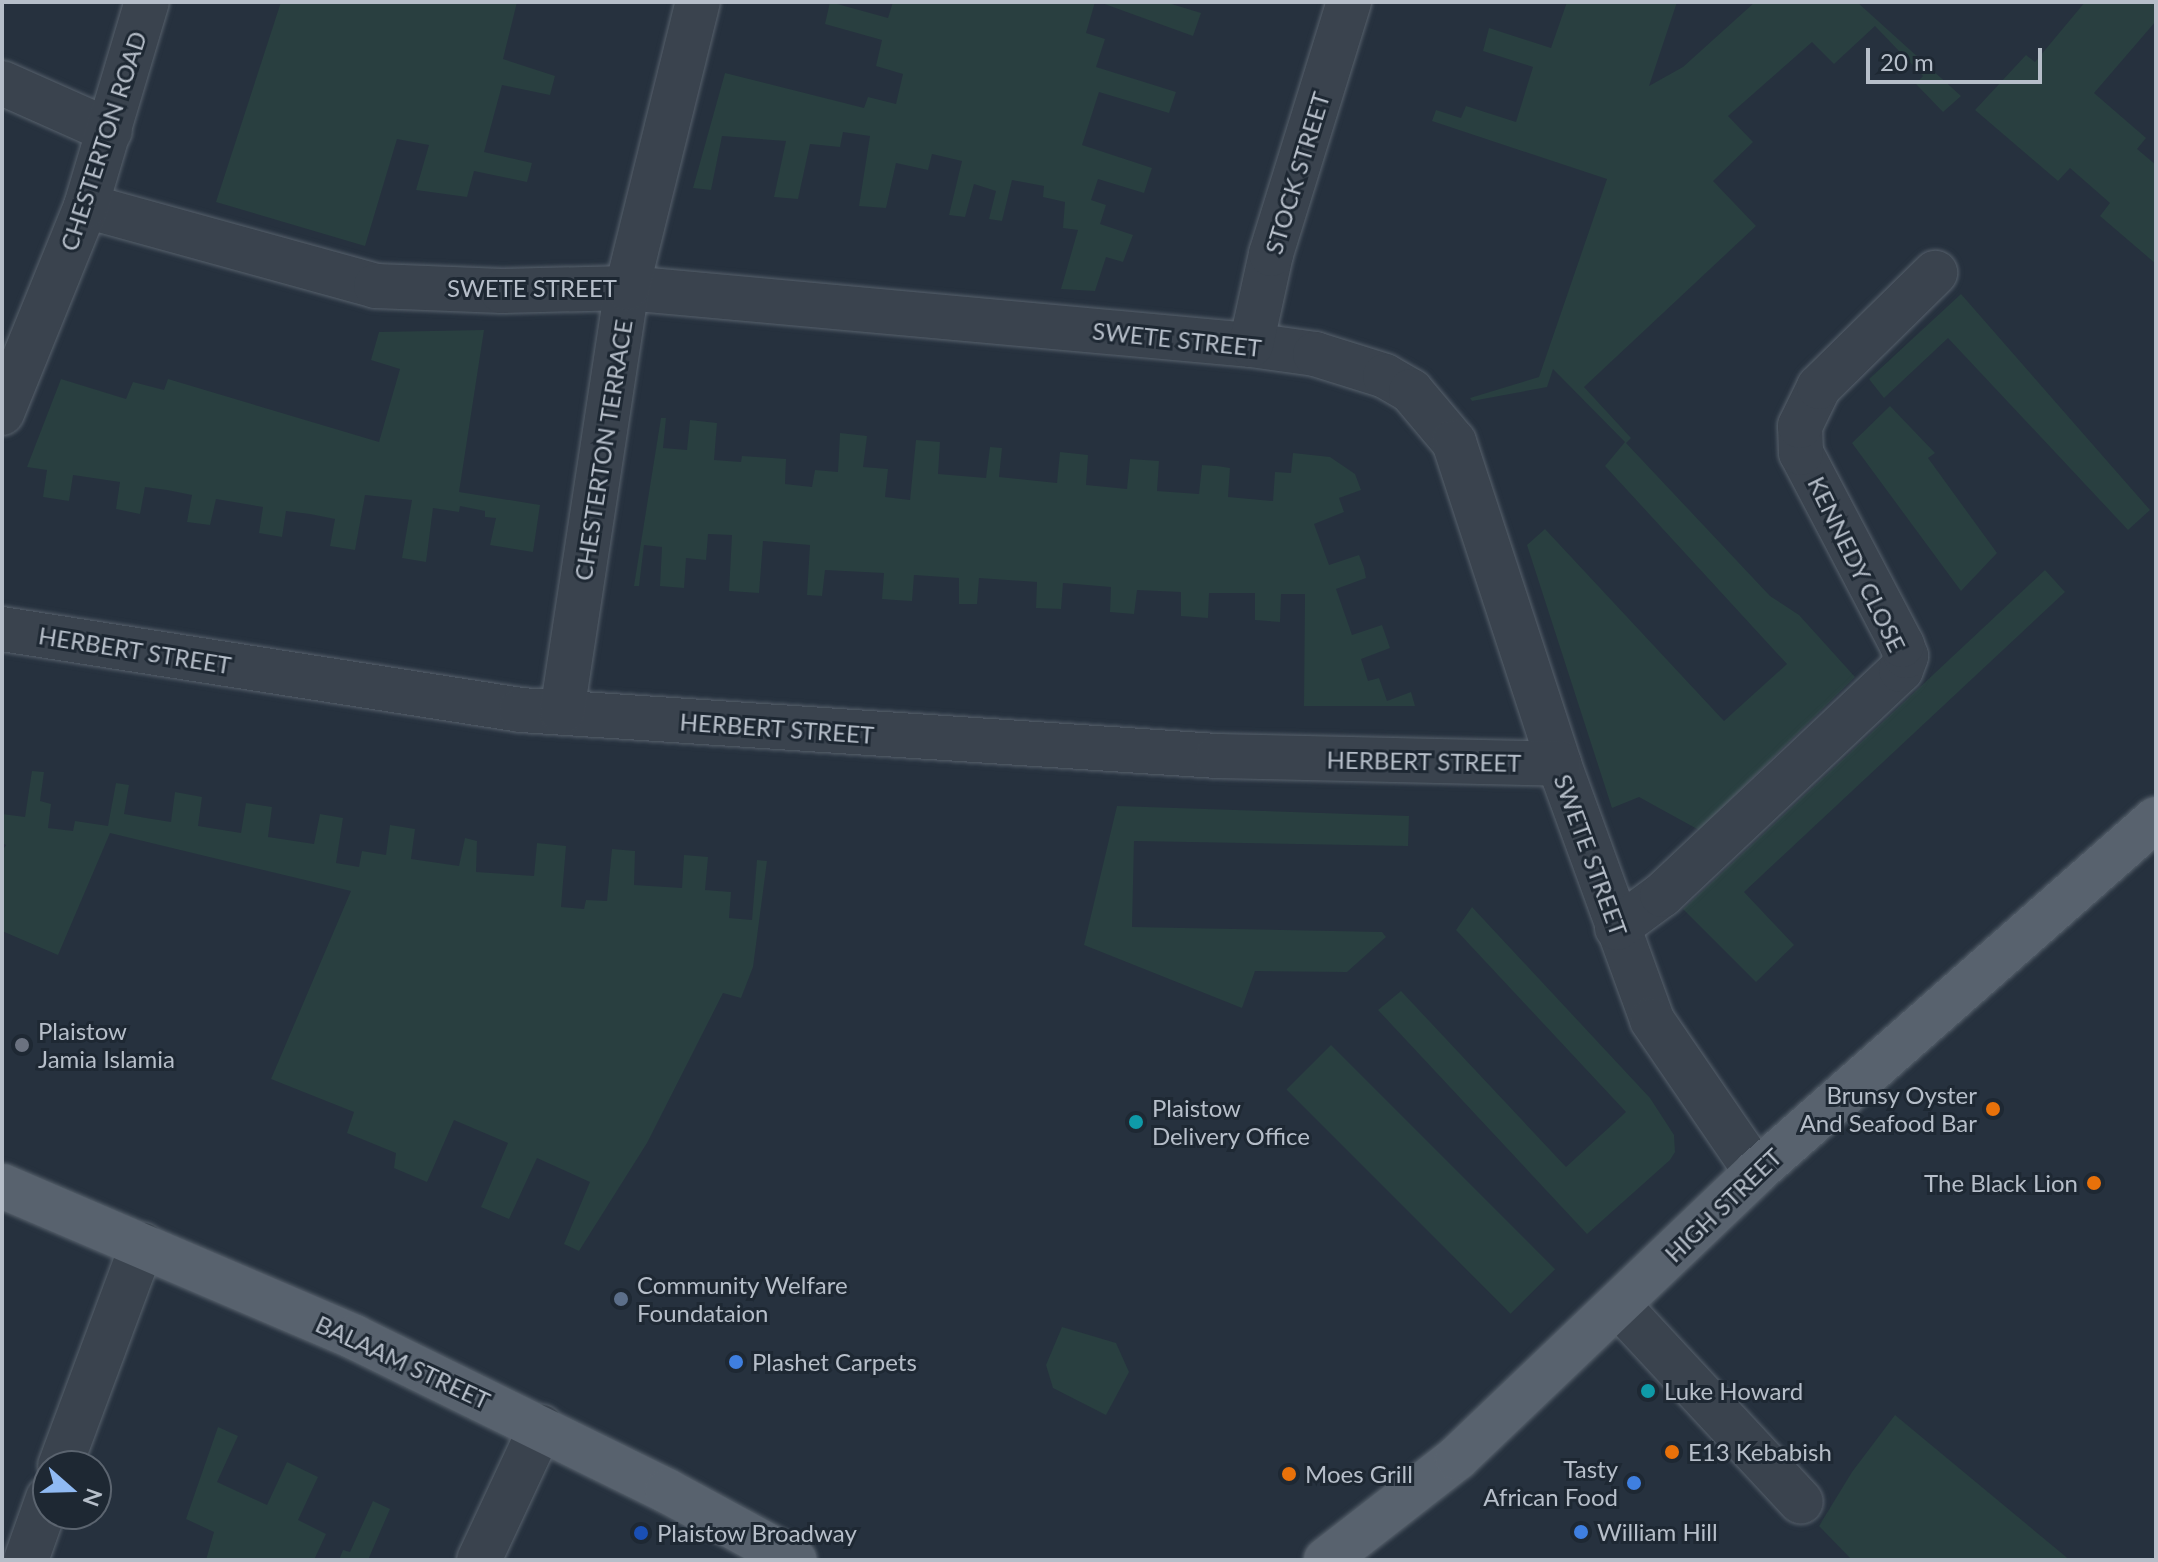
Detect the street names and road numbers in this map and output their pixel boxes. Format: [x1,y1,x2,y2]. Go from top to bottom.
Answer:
street label: CHESTERTON ROAD [54,28,152,254]
street label: STOCK STREET [1259,89,1335,257]
street label: SWETE STREET [447,274,617,302]
street label: SWETE STREET [1091,316,1263,362]
street label: CHESTERTON TERRACE [568,317,638,583]
street label: KENNEDY CLOSE [1802,471,1912,657]
street label: HERBERT STREET [36,620,234,680]
street label: HERBERT STREET [678,707,876,749]
street label: HERBERT STREET [1326,745,1522,777]
street label: SWETE STREET [1548,770,1634,940]
street label: HIGH STREET [1659,1142,1787,1268]
street label: BALAAM STREET [311,1309,495,1415]

